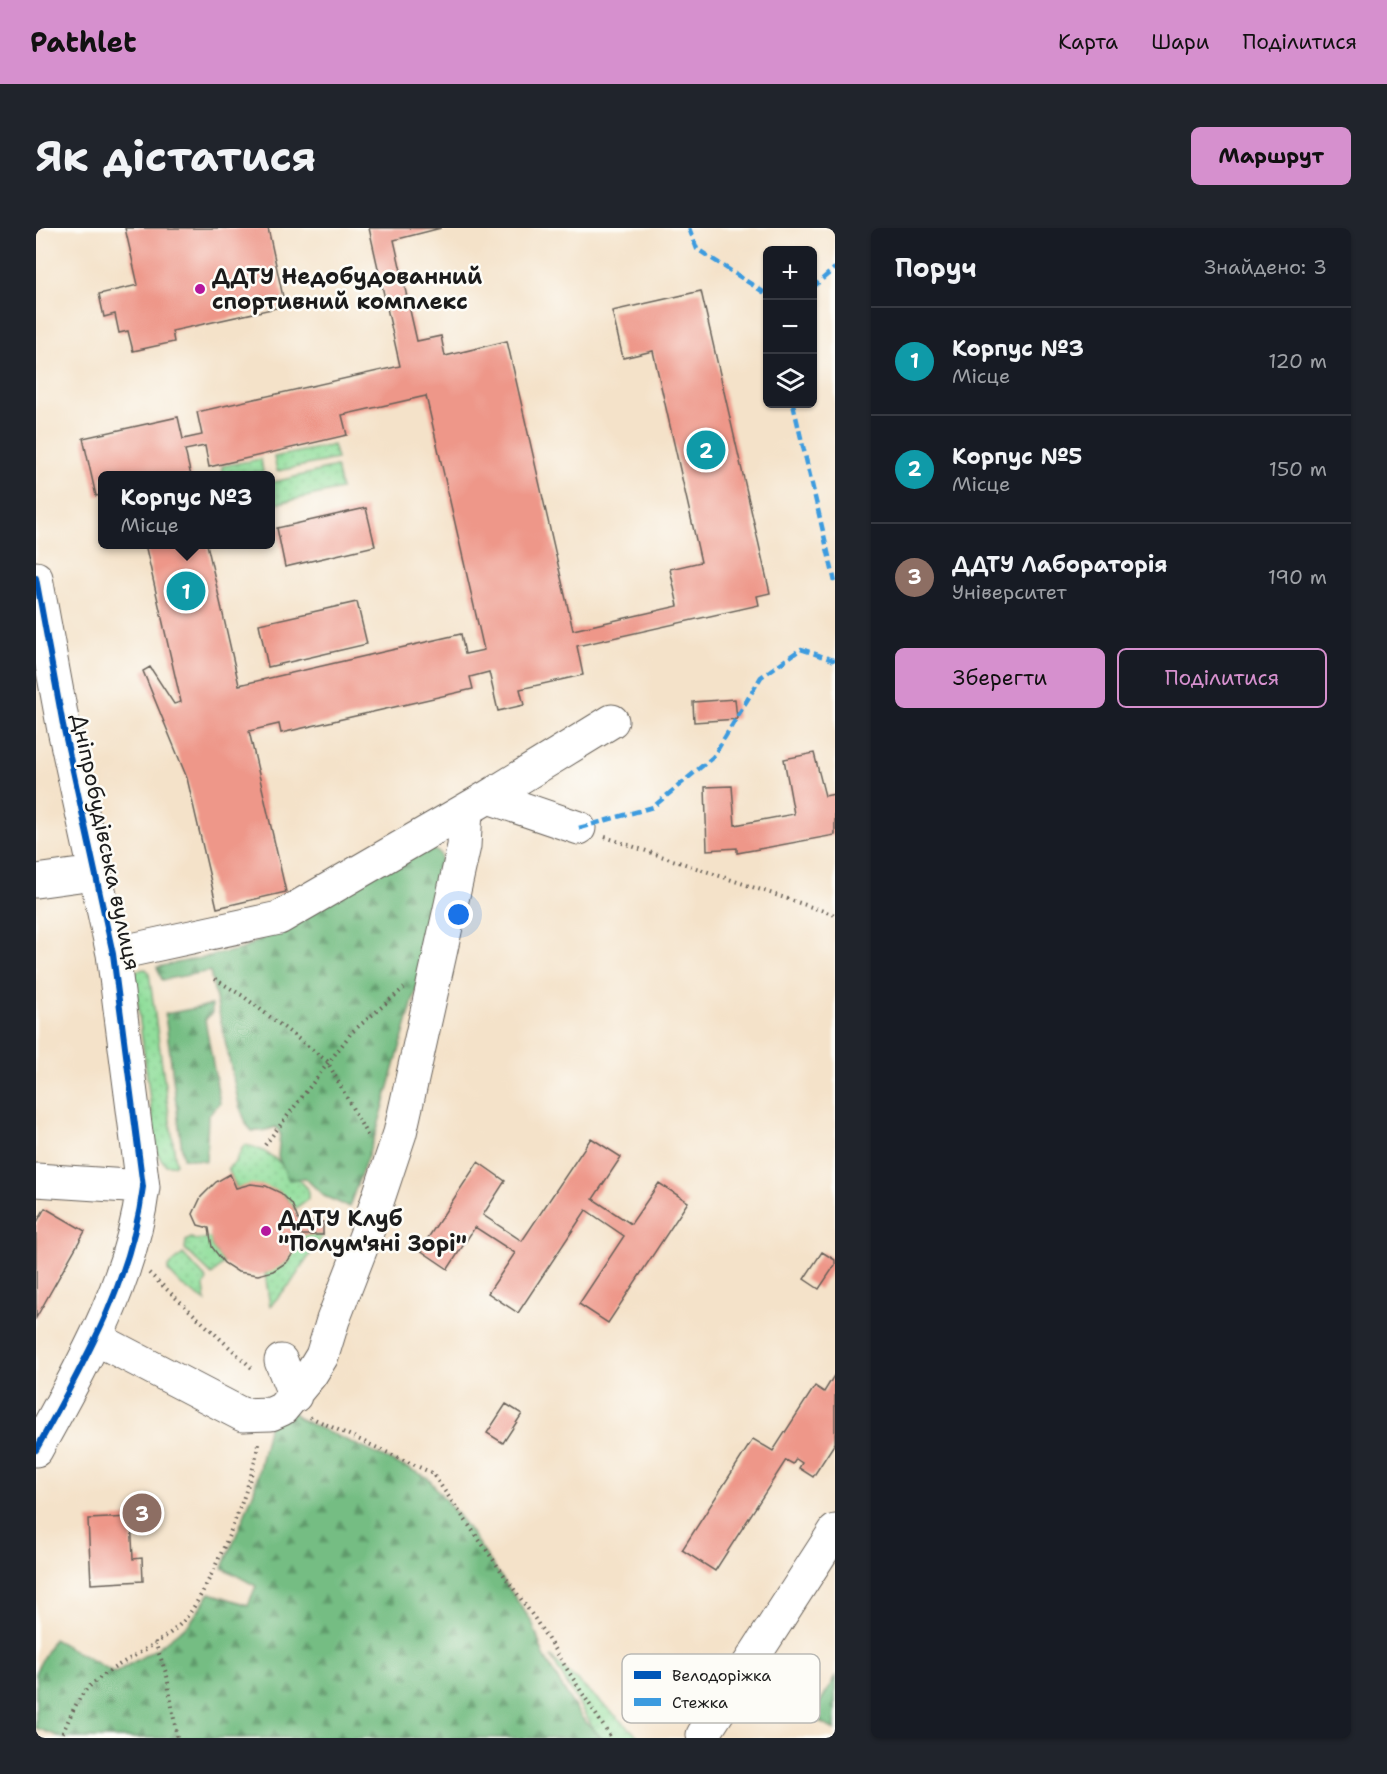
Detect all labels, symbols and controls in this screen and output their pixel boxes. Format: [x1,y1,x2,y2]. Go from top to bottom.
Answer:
text: Pathlet [30,23,137,61]
text: Карта [1058,28,1118,56]
text: Шари [1151,28,1209,56]
text: Поділитися [1242,28,1357,56]
button: Маршрут [1191,127,1351,185]
text: Як дістатися [36,128,316,184]
map controls [763,246,817,408]
button: + [763,246,817,300]
text: Поруч [895,250,977,285]
text: Знайдено: 3 [1204,254,1327,280]
place label: ДДТУ Недобудованний спортивний комплекс [212,262,482,316]
marker: ДДТУ Недобудованний спортивний комплекс [193,282,207,296]
button: − [763,300,817,354]
text: Корпус №3 [952,334,1084,363]
text: 1 [910,348,919,374]
text: 120 m [1268,348,1327,374]
button: layers [763,354,817,408]
text: Місце [952,363,1010,389]
pin: 2 [686,428,726,472]
text: Корпус №5 [952,442,1082,471]
text: 2 [908,456,922,482]
text: 150 m [1269,456,1327,482]
popup [98,471,275,549]
text: Місце [952,471,1010,497]
text: Корпус №3 [121,483,252,512]
text: Місце [121,512,179,538]
text: ДДТУ Лабораторія [952,550,1167,579]
text: 3 [908,564,922,590]
text: 190 m [1268,564,1327,590]
pin: 1 [166,568,206,614]
text: Університет [952,579,1067,605]
button: Зберегти [895,648,1105,708]
button: Поділитися [1117,648,1327,708]
street label: Дніпробудівська вулиця [65,711,147,973]
your location [444,900,473,929]
place label: ДДТУ Клуб "Полум'яні Зорі" [278,1204,467,1258]
marker: ДДТУ Клуб "Полум'яні Зорі" [259,1224,273,1238]
pin: 3 [122,1490,162,1536]
legend [622,1654,820,1723]
text: Велодоріжка [672,1665,771,1686]
text: Стежка [672,1692,728,1713]

